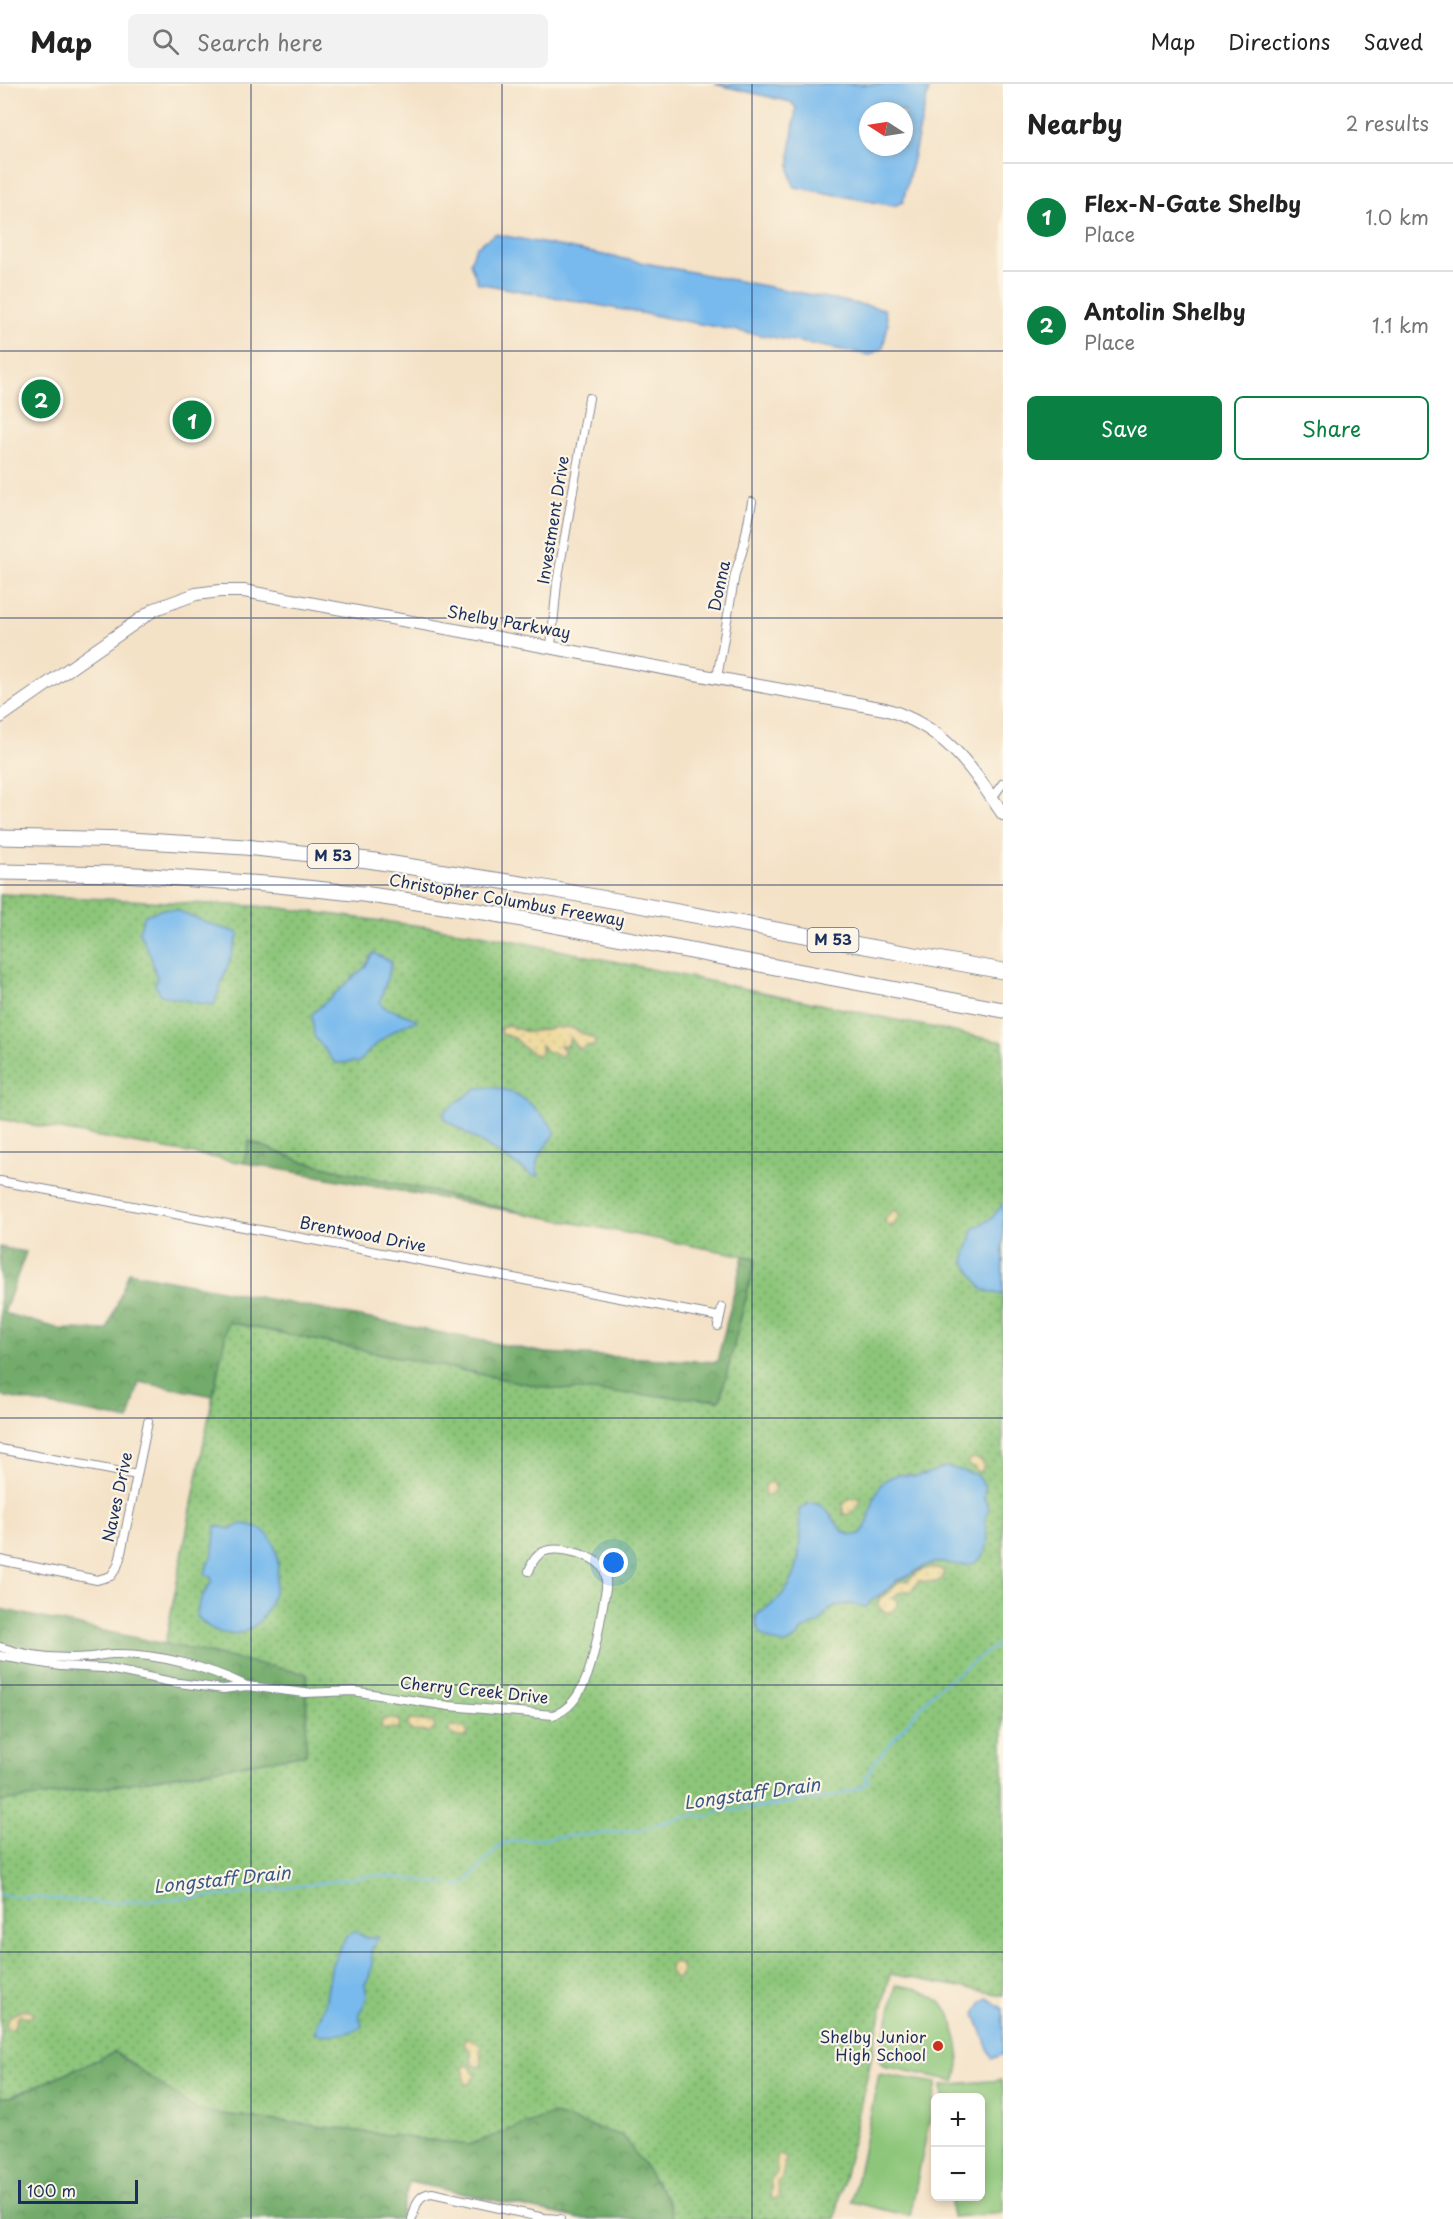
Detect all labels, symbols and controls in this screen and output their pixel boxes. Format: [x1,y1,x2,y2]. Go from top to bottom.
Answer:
search box [128,14,548,68]
text: Map [30,20,92,63]
icon: search [149,25,182,58]
text: Search here [197,25,323,58]
text: Map [1150,25,1195,57]
text: Directions [1228,25,1330,57]
text: Saved [1363,25,1423,57]
north arrow [859,102,913,156]
text: Nearby [1027,104,1122,143]
text: 2 results [1346,108,1429,138]
text: Flex-N-Gate Shelby [1084,186,1301,219]
text: 1 [1042,202,1051,232]
text: 1.0 km [1365,202,1429,232]
text: Place [1084,219,1135,249]
text: Antolin Shelby [1084,294,1245,327]
text: 2 [1039,310,1054,340]
text: 1.1 km [1372,310,1429,340]
text: Place [1084,327,1135,357]
pin: 2 [22,376,60,422]
button: Save [1027,396,1222,460]
button: Share [1234,396,1429,460]
pin: 1 [172,398,212,442]
street label: Investment Drive [530,454,574,586]
street label: Donna [701,558,735,614]
street label: Shelby Parkway [446,598,573,644]
road number: M 53 [308,844,358,868]
street label: Christopher Columbus Freeway [387,866,627,932]
road number: M 53 [808,928,858,952]
street label: Brentwood Drive [298,1209,428,1257]
street label: Naves Drive [95,1449,137,1544]
your location [599,1548,628,1577]
street label: Cherry Creek Drive [399,1669,550,1709]
water label: Longstaff Drain [682,1769,823,1815]
water label: Longstaff Drain [152,1858,293,1899]
place label: Shelby Junior High School [819,2024,927,2066]
marker: Shelby Junior High School [931,2039,945,2053]
map controls [931,2093,985,2201]
button: + [931,2093,985,2147]
button: − [931,2147,985,2201]
scale bar [18,2177,138,2204]
text: 100 m [27,2178,76,2202]

